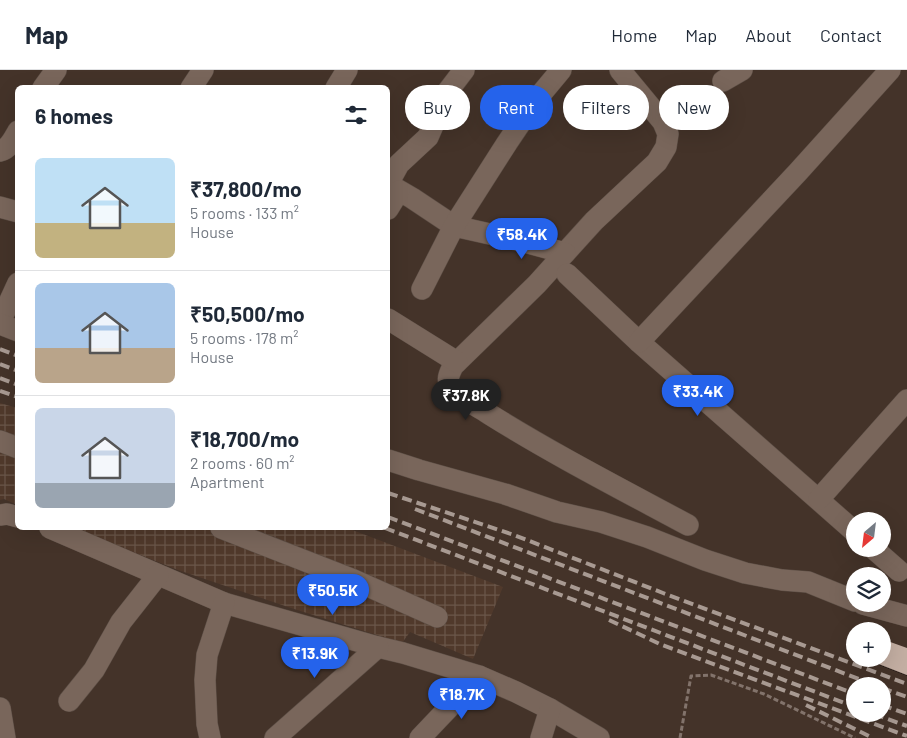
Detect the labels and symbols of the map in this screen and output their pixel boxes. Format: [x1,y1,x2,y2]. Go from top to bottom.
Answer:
pin: ₹58.4K [481,218,563,260]
pin: ₹33.4K [657,374,739,417]
pin: ₹37.8K [425,378,507,421]
north arrow [846,512,891,558]
pin: ₹50.5K [292,574,374,616]
pin: ₹13.9K [274,636,356,679]
pin: ₹18.7K [421,678,503,720]

